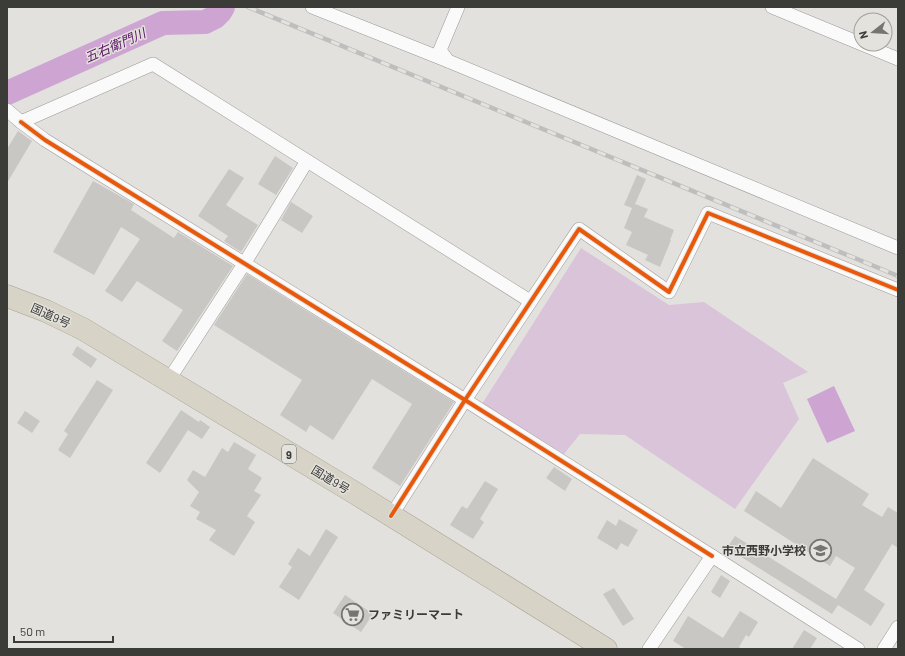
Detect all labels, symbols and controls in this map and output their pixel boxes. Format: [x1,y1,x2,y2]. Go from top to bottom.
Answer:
north arrow [853,12,893,52]
water label: 五右衛門川 [82,24,150,66]
text: N [856,30,870,40]
street label: 国道9号 [29,300,73,330]
road number: 9 [282,445,296,463]
street label: 国道9号 [309,462,353,496]
school or university icon: 市立西野小学校 [808,537,834,563]
place label: 市立西野小学校 [722,543,806,557]
supermarket icon: ファミリーマート [340,601,366,627]
place label: ファミリーマート [368,607,464,621]
scale bar [14,618,113,644]
text: 50 m [20,624,45,638]

